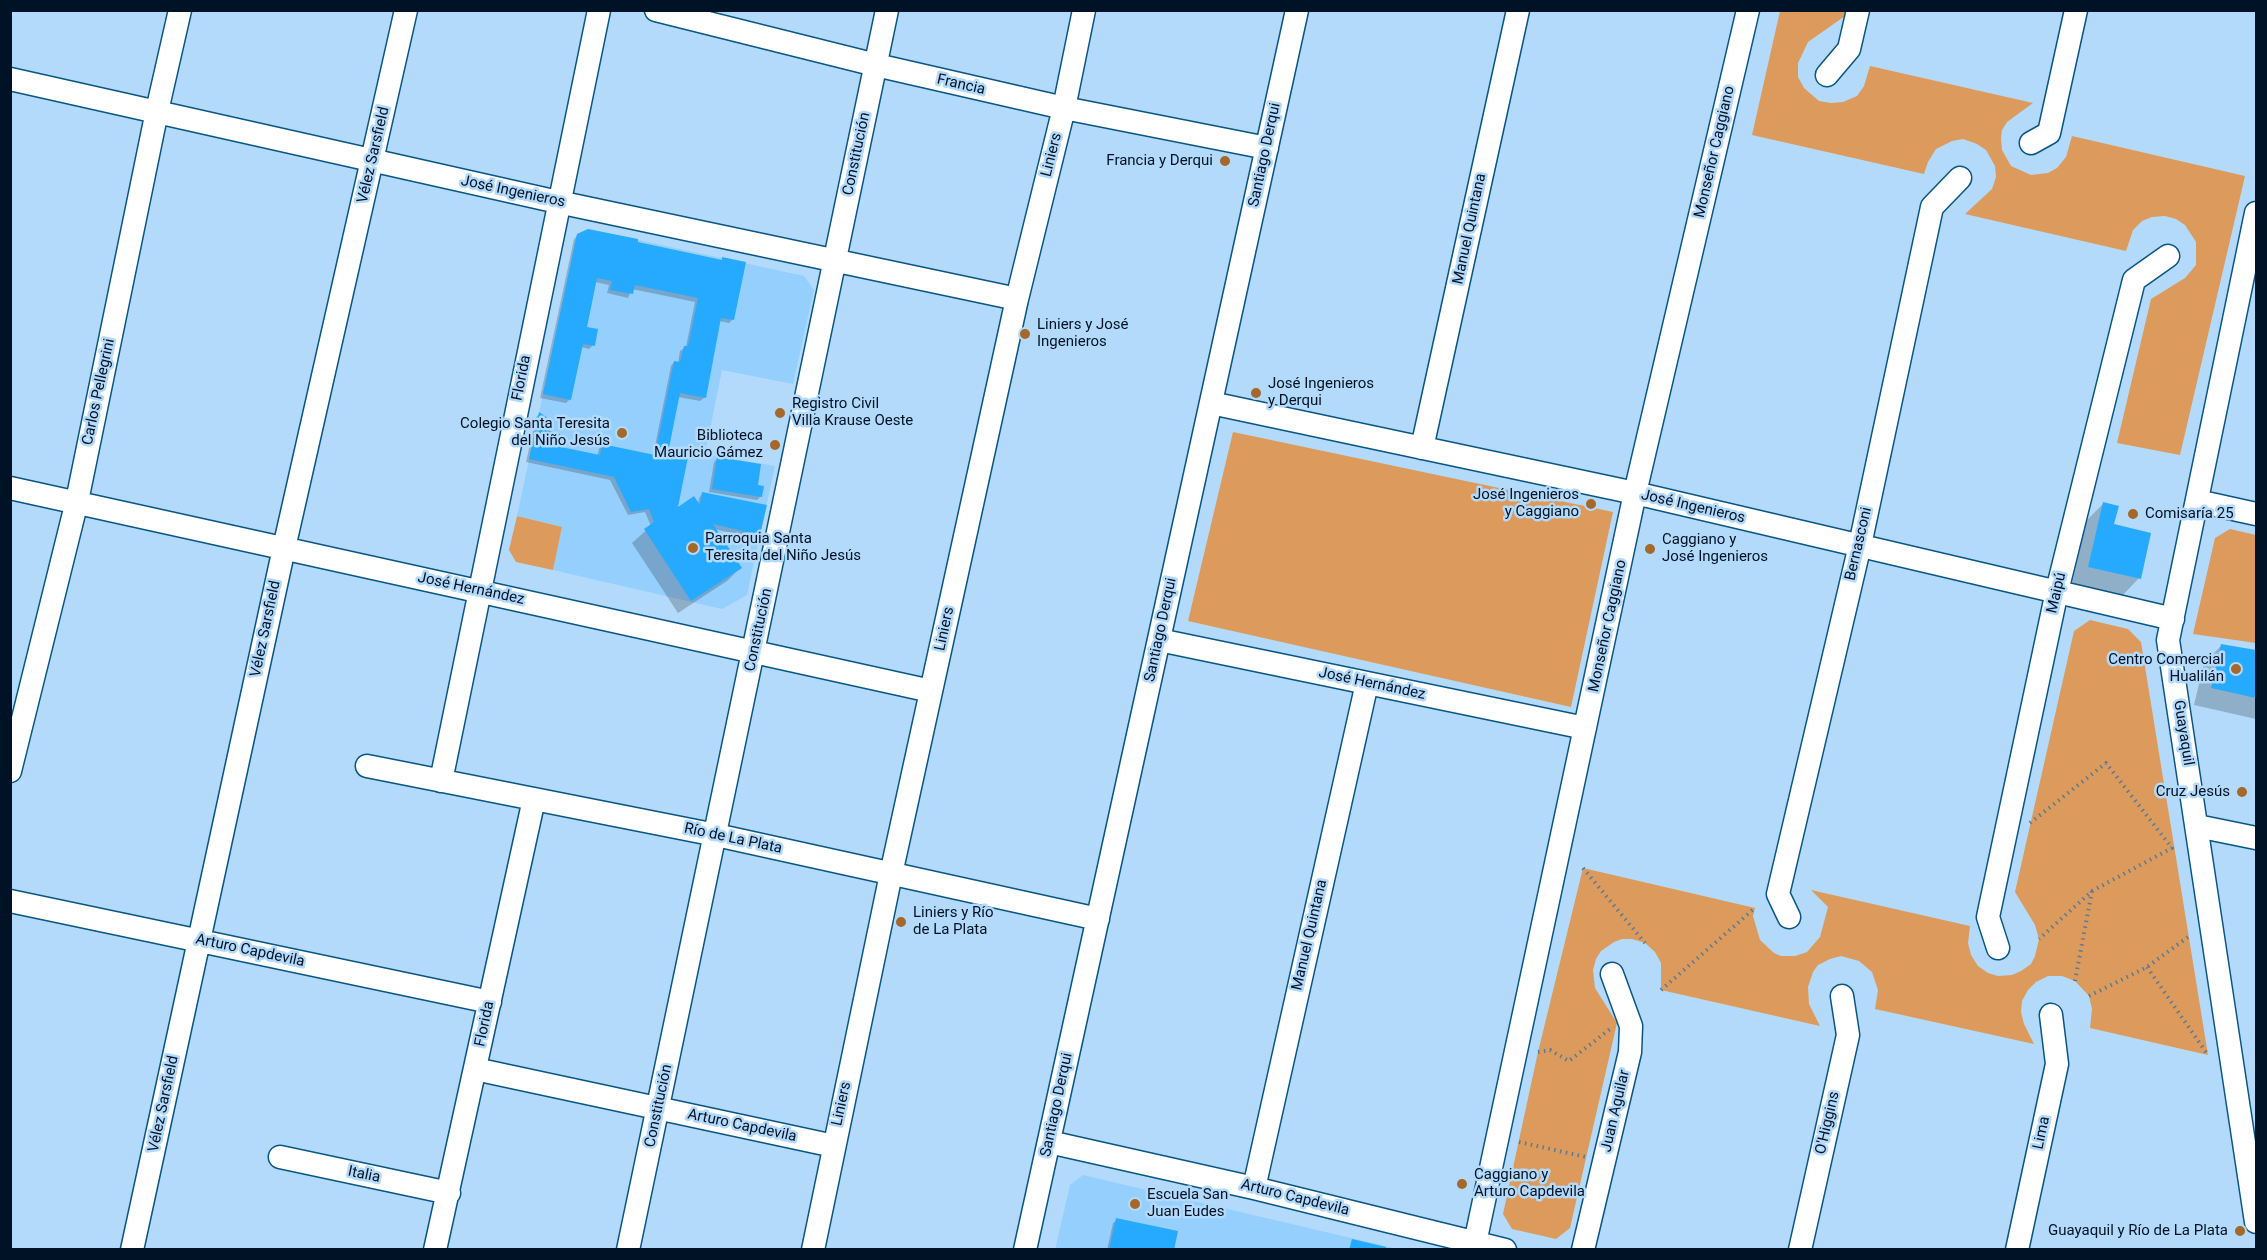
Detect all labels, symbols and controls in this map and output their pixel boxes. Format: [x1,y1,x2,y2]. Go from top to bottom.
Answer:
street label: Francia [935,71,987,99]
street label: Monseñor Caggiano [1691,84,1739,220]
street label: Santiago Derqui [1245,101,1285,209]
street label: Vélez Sarsfield [354,105,394,205]
street label: Constitución [839,111,875,197]
street label: Liniers [1038,131,1066,179]
place label: Francia y Derqui [1106,152,1213,170]
marker: Francia y Derqui [1218,154,1232,168]
street label: José Ingenieros [459,172,567,212]
street label: Manuel Quintana [1449,172,1491,286]
place label: Liniers y José Ingenieros [1037,316,1129,351]
marker: Liniers y José Ingenieros [1018,327,1032,341]
street label: Carlos Pellegrini [79,337,119,447]
street label: Florida [509,354,535,402]
place label: José Ingenieros y Derqui [1268,375,1374,410]
marker: José Ingenieros y Derqui [1249,386,1263,400]
place label: Registro Civil Villa Krause Oeste [792,395,913,430]
marker: Registro Civil Villa Krause Oeste [773,406,787,420]
place label: Colegio Santa Teresita del Niño Jesús [460,415,610,450]
marker: Colegio Santa Teresita del Niño Jesús [615,426,629,440]
place label: Biblioteca Mauricio Gámez [654,427,763,462]
marker: Biblioteca Mauricio Gámez [768,438,782,452]
place label: José Ingenieros y Caggiano [1473,486,1579,521]
street label: José Ingenieros [1639,486,1747,528]
marker: José Ingenieros y Caggiano [1584,497,1598,511]
street label: Bernasconi [1842,505,1876,583]
place label: Comisaría 25 [2145,505,2234,523]
marker: Comisaría 25 [2126,507,2140,521]
place label: Parroquia Santa Teresita del Niño Jesús [705,530,861,565]
place label: Caggiano y José Ingenieros [1662,531,1768,566]
marker: Parroquia Santa Teresita del Niño Jesús [686,541,700,555]
marker: Caggiano y José Ingenieros [1643,542,1657,556]
street label: Monseñor Caggiano [1585,558,1631,694]
street label: José Hernández [416,569,526,609]
street label: Maipú [2044,571,2070,615]
street label: Santiago Derqui [1141,576,1181,684]
street label: Vélez Sarsfield [247,579,285,679]
street label: Constitución [741,587,777,673]
street label: Liniers [932,605,958,653]
place label: Centro Comercial Hualilán [2108,651,2224,686]
marker: Centro Comercial Hualilán [2229,662,2243,676]
street label: José Hernández [1317,664,1427,704]
street label: Guayaquil [2169,699,2197,767]
place label: Cruz Jesús [2156,783,2230,801]
marker: Cruz Jesús [2235,785,2249,799]
street label: Río de La Plata [682,820,784,858]
street label: Manuel Quintana [1289,878,1331,992]
place label: Liniers y Río de La Plata [913,904,993,939]
marker: Liniers y Río de La Plata [894,915,908,929]
street label: Arturo Capdevila [194,931,306,971]
street label: Florida [471,1000,499,1048]
street label: Santiago Derqui [1037,1051,1077,1159]
street label: Vélez Sarsfield [145,1054,183,1154]
street label: Constitución [641,1063,677,1149]
street label: Juan Aguilar [1598,1068,1634,1154]
street label: Liniers [829,1080,855,1128]
street label: O'Higgins [1812,1090,1844,1156]
street label: Arturo Capdevila [686,1106,798,1146]
street label: Lima [2030,1115,2054,1151]
street label: Italia [346,1163,382,1187]
place label: Caggiano y Arturo Capdevila [1474,1166,1585,1201]
street label: Arturo Capdevila [1239,1176,1351,1220]
marker: Caggiano y Arturo Capdevila [1455,1177,1469,1191]
place label: Escuela San Juan Eudes [1147,1186,1228,1221]
marker: Escuela San Juan Eudes [1128,1197,1142,1211]
place label: Guayaquil y Río de La Plata [2048,1222,2228,1240]
marker: Guayaquil y Río de La Plata [2233,1224,2247,1238]

